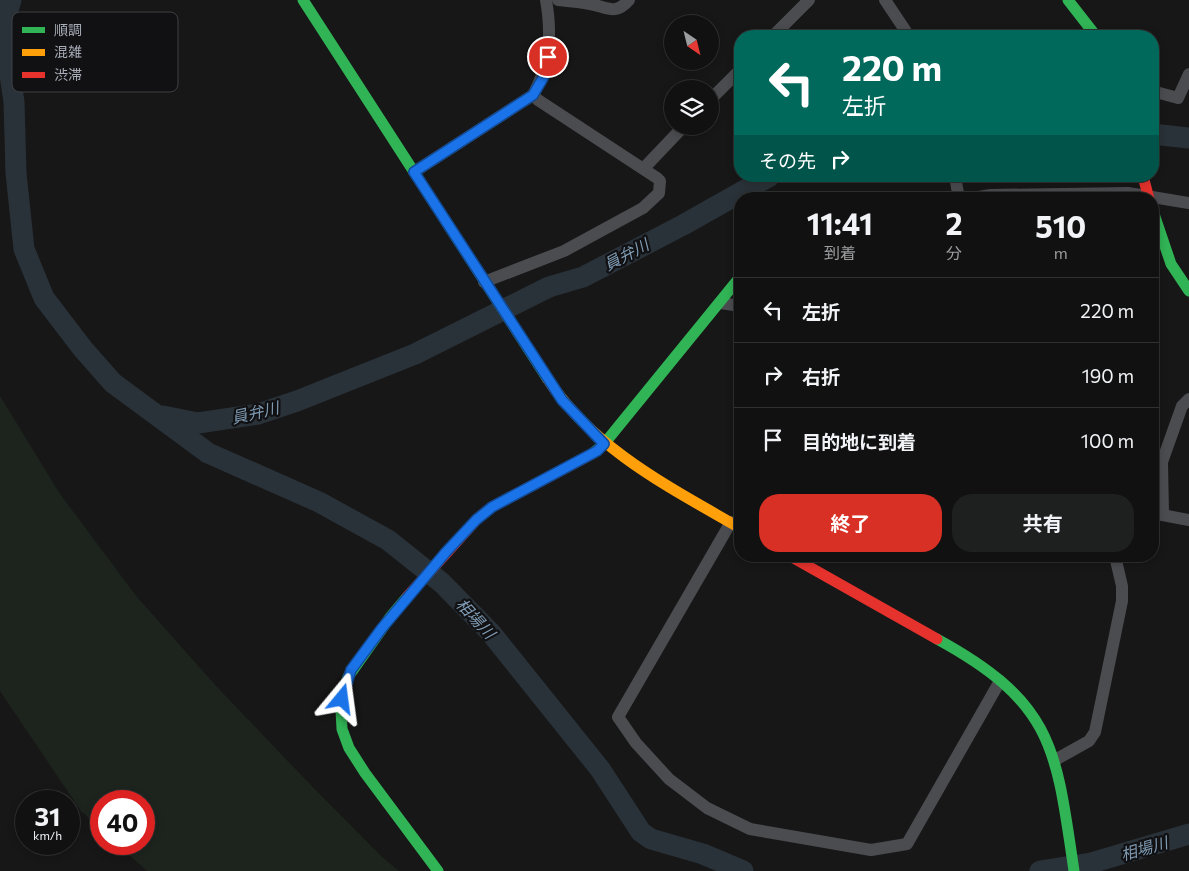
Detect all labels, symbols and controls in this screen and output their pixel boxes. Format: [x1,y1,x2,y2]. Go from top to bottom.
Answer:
legend [12,12,178,92]
north arrow [664,15,719,70]
map controls [664,15,719,135]
text: 順調 [54,21,82,38]
pin [527,36,569,78]
text: 混雑 [54,43,82,60]
icon: arrive [534,43,562,71]
text: 220 m [842,45,942,88]
icon: left [759,50,824,115]
text: 渋滞 [54,66,82,83]
button: layers [664,80,719,135]
text: 左折 [842,92,886,119]
icon: right [826,145,854,173]
text: その先 [759,149,816,172]
text: 11:41 [807,204,873,241]
text: 2 [946,204,963,241]
text: 510 [1035,207,1086,244]
water label: 員弁川 [600,233,653,274]
text: 到着 [824,243,856,262]
text: 分 [946,243,962,262]
text: m [1054,243,1068,262]
icon: left [759,296,787,324]
text: 220 m [1080,299,1134,322]
text: 左折 [802,300,840,323]
icon: right [759,361,787,389]
text: 190 m [1082,364,1134,387]
text: 右折 [802,365,840,388]
water label: 員弁川 [229,397,282,427]
icon: arrive [759,426,787,454]
text: 100 m [1081,429,1134,452]
text: 目的地に到着 [802,430,916,453]
button: 終了 [759,494,942,552]
button: 共有 [952,494,1134,552]
water label: 相場川 [453,594,501,643]
position arrow [315,672,367,724]
speed limit sign: 40 [90,790,155,855]
text: 31 [35,801,60,831]
text: km/h [33,828,62,842]
water label: 相場川 [1118,832,1172,864]

